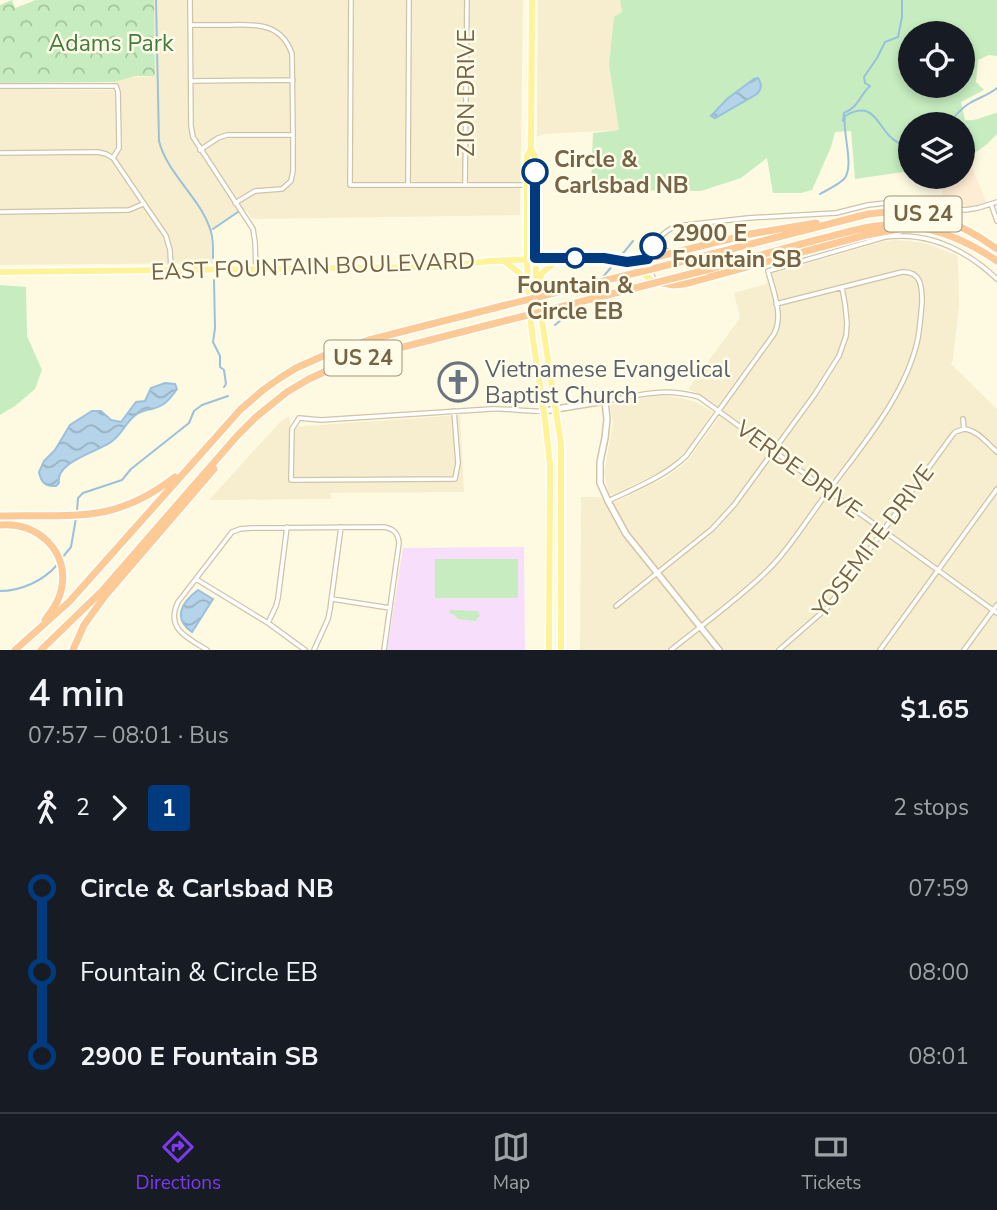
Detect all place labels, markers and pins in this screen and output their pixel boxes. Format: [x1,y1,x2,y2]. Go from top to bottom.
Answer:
place label: Circle & Carlsbad NB [554,144,689,201]
marker: Circle & Carlsbad NB [522,159,548,185]
place label: 2900 E Fountain SB [672,218,802,275]
marker: 2900 E Fountain SB [640,233,666,259]
marker: Fountain & Circle EB [565,248,585,268]
place label: Fountain & Circle EB [517,270,633,327]
place label: Vietnamese Evangelical Baptist Church [484,354,731,411]
church icon: Vietnamese Evangelical Baptist Church [437,361,479,403]

